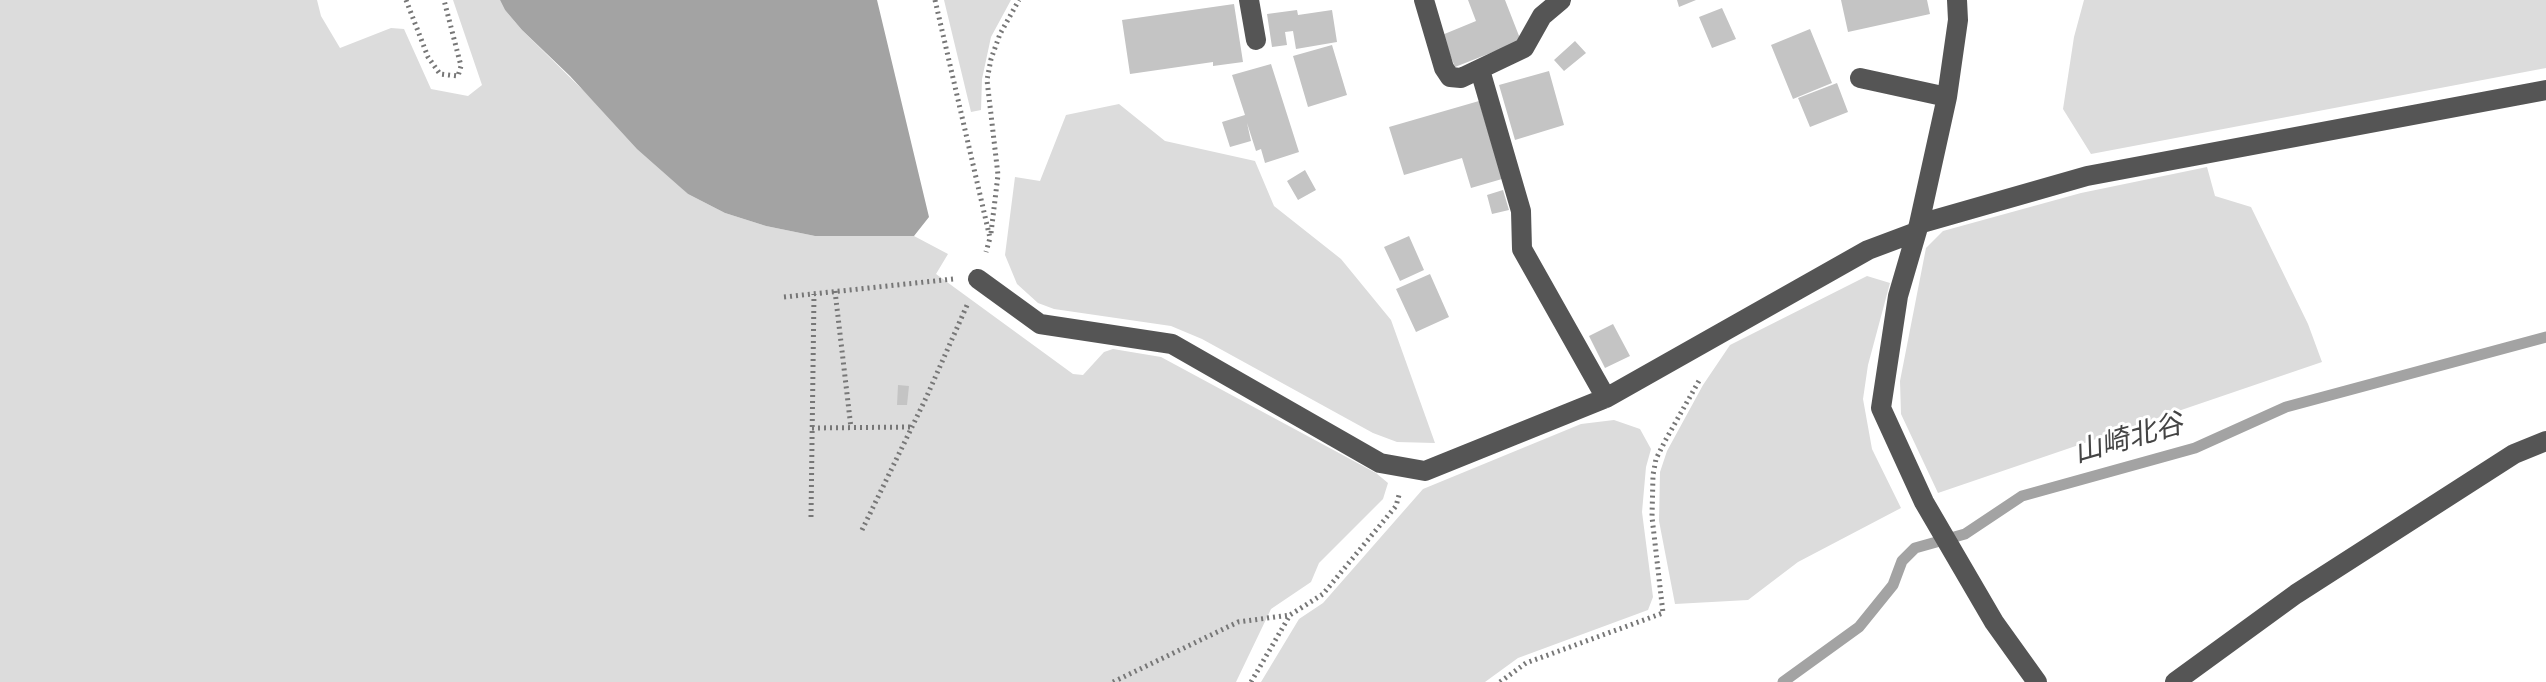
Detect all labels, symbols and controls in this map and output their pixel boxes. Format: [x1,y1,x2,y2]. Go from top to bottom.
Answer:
water label: 山崎北谷 [2071,408,2187,472]

